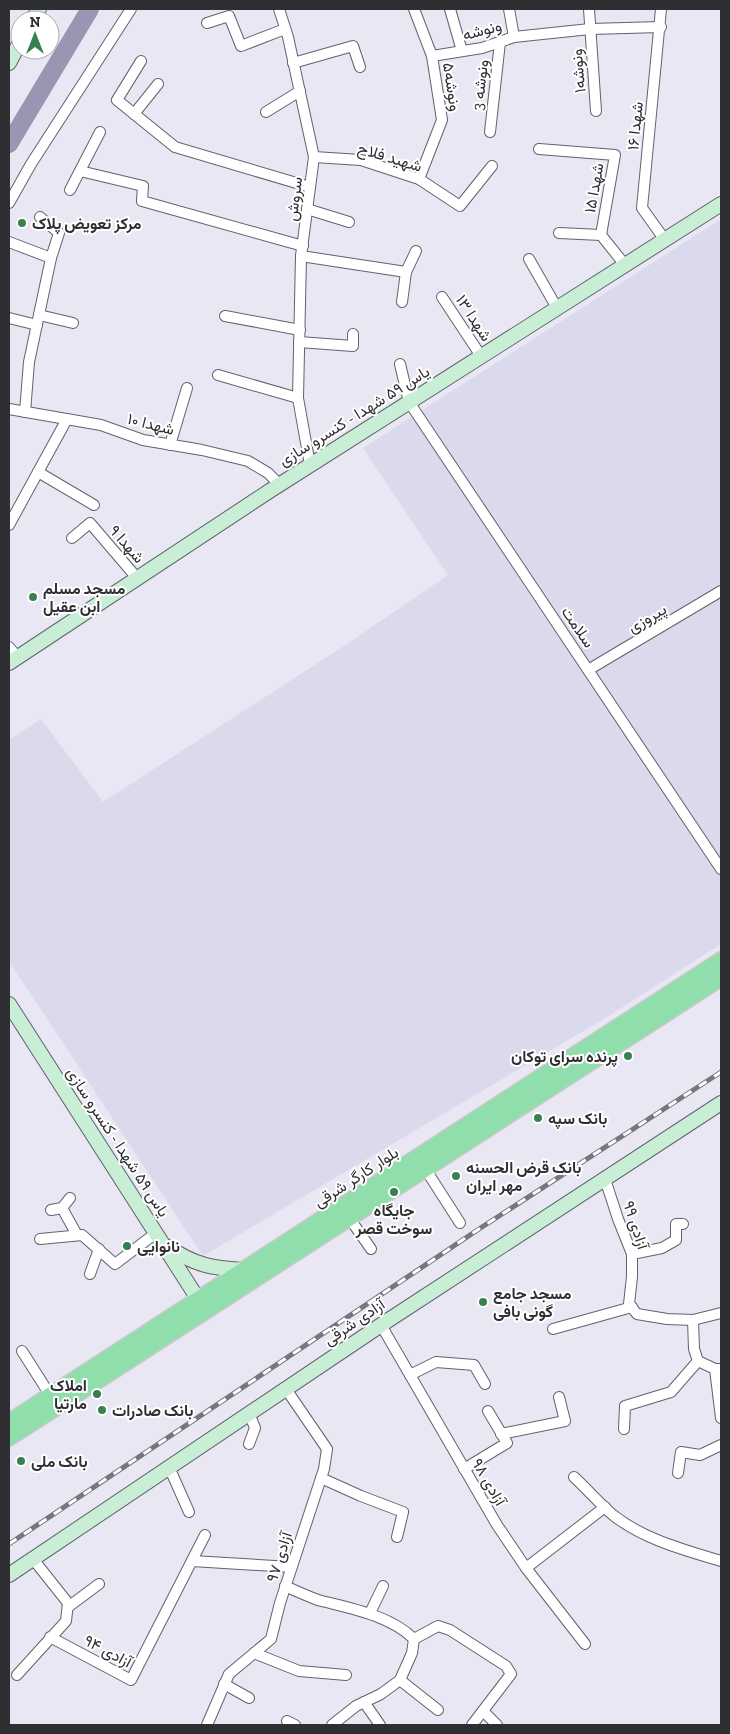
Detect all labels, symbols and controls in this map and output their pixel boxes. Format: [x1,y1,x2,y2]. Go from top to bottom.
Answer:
north arrow [10,10,60,60]
text: N [30,14,41,31]
street label: ونوشه [460,16,504,45]
street label: ونوشه۱ [567,48,590,94]
street label: ونوشه 3 [468,59,493,112]
street label: ونوشه۵ [438,61,465,113]
street label: شهدا ۱۶ [623,101,648,151]
street label: شهید فلاح [355,138,424,178]
street label: شهدا ۱۵ [580,161,609,215]
street label: سروش [282,176,307,222]
place label: مرکز تعویض پلاک [32,214,142,235]
marker: مرکز تعویض پلاک [16,217,28,229]
street label: شهدا ۱۳ [451,291,496,345]
street label: یاس ۵۹ شهدا - کنسرو سازی [275,362,434,471]
street label: شهدا ۱۰ [125,409,176,440]
street label: شهدا ۹ [105,521,149,568]
place label: مسجد مسلم ابن عقیل [43,579,126,616]
marker: مسجد مسلم ابن عقیل [27,591,39,603]
street label: پیروزی [624,599,671,638]
street label: سلامت [557,603,599,651]
place label: پرنده سرای توکان [511,1047,618,1068]
marker: پرنده سرای توکان [622,1050,634,1062]
street label: یاس ۵۹ شهدا - کنسرو سازی [62,1064,173,1221]
place label: بانک سپه [548,1109,607,1130]
marker: بانک سپه [532,1112,544,1124]
street label: بلوار کارگر شرقی [310,1143,403,1212]
place label: بانک قرض الحسنه مهر ایران [466,1158,581,1196]
marker: بانک قرض الحسنه مهر ایران [450,1170,462,1182]
marker: جایگاه سوخت قصر [388,1186,400,1198]
street label: آزادی ٩٩ [618,1198,653,1253]
place label: جایگاه سوخت قصر [355,1201,432,1239]
place label: نانوایی [137,1237,180,1257]
marker: نانوایی [121,1240,133,1252]
place label: مسجد جامع گونی بافی [493,1284,572,1322]
street label: آزادی شرقی [320,1294,390,1350]
marker: مسجد جامع گونی بافی [477,1296,489,1308]
place label: املاک مارتیا [50,1376,87,1414]
marker: املاک مارتیا [91,1388,103,1400]
place label: بانک صادرات [112,1401,193,1421]
marker: بانک صادرات [96,1404,108,1416]
place label: بانک ملی [31,1452,88,1471]
marker: بانک ملی [15,1455,27,1467]
street label: آزادی ۹۸ [467,1455,511,1511]
street label: آزادی ۹۷ [262,1528,297,1585]
street label: آزادی ۹۴ [80,1631,136,1673]

